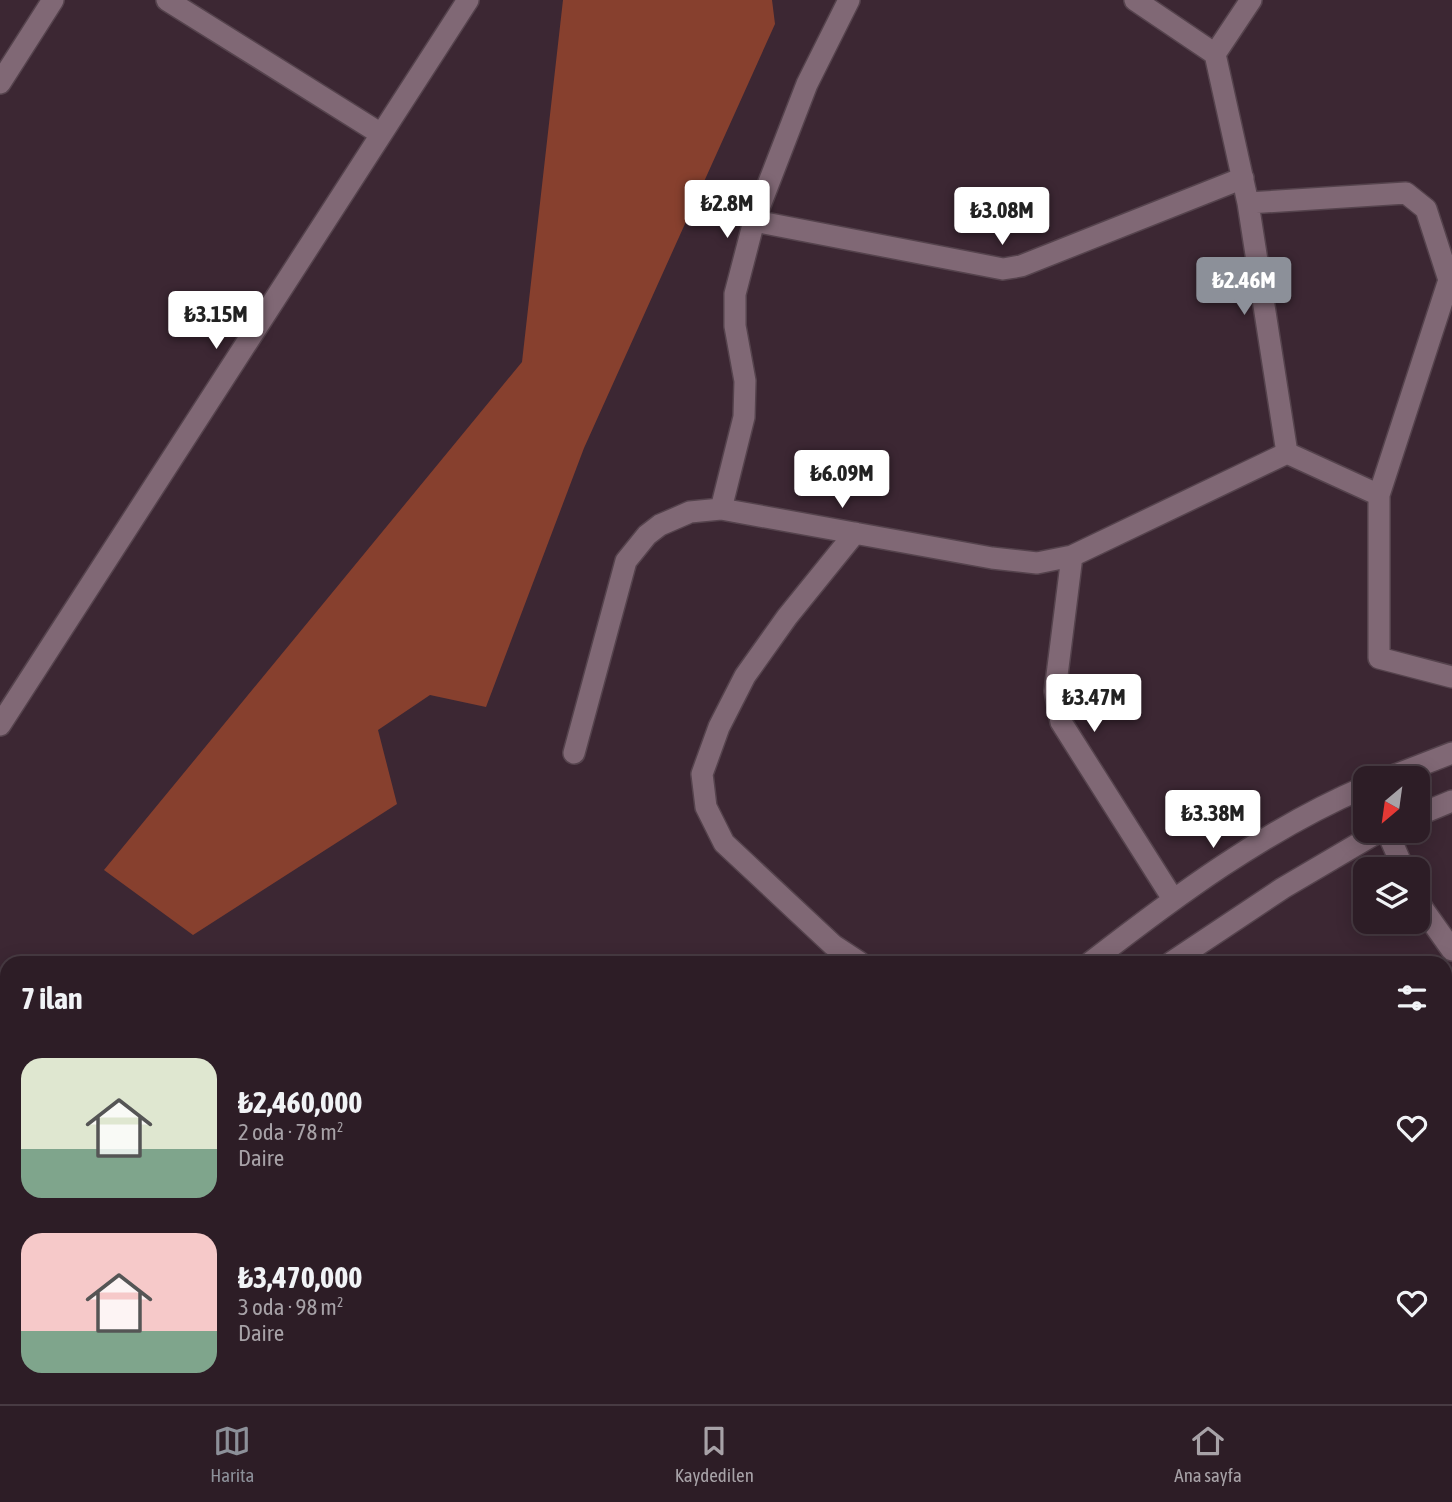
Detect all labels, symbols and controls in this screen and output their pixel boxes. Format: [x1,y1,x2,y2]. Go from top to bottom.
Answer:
pin: ₺2.8M [678,180,776,240]
pin: ₺3.08M [945,188,1059,247]
text: ₺2.8M [701,190,753,216]
text: ₺3.08M [970,197,1034,223]
pin: ₺2.46M [1187,258,1301,317]
text: ₺2.46M [1212,267,1276,293]
pin: ₺3.15M [159,292,273,351]
text: ₺3.15M [184,301,248,327]
pin: ₺6.09M [785,450,899,510]
text: ₺6.09M [810,460,874,486]
pin: ₺3.47M [1037,674,1151,734]
text: ₺3.47M [1062,684,1126,710]
north arrow [1353,766,1430,844]
map controls [1353,766,1430,934]
pin: ₺3.38M [1156,790,1270,850]
text: ₺3.38M [1181,800,1245,826]
button: layers [1353,857,1430,934]
icon: filters [1393,979,1431,1017]
text: 7 ilan [21,981,83,1015]
text: ₺2,460,000 [238,1085,362,1119]
icon: home [77,1086,161,1170]
icon: heart [1393,1109,1431,1147]
text: 2 oda · 78 m² [238,1119,343,1145]
text: Daire [238,1145,284,1171]
text: ₺3,470,000 [238,1260,362,1294]
icon: home [77,1261,161,1345]
icon: heart [1393,1284,1431,1322]
text: 3 oda · 98 m² [238,1294,343,1320]
text: Daire [238,1320,284,1346]
tab: Harita [210,1422,254,1486]
tab: Kaydedilen [675,1422,754,1486]
tab: Ana sayfa [1174,1422,1242,1486]

